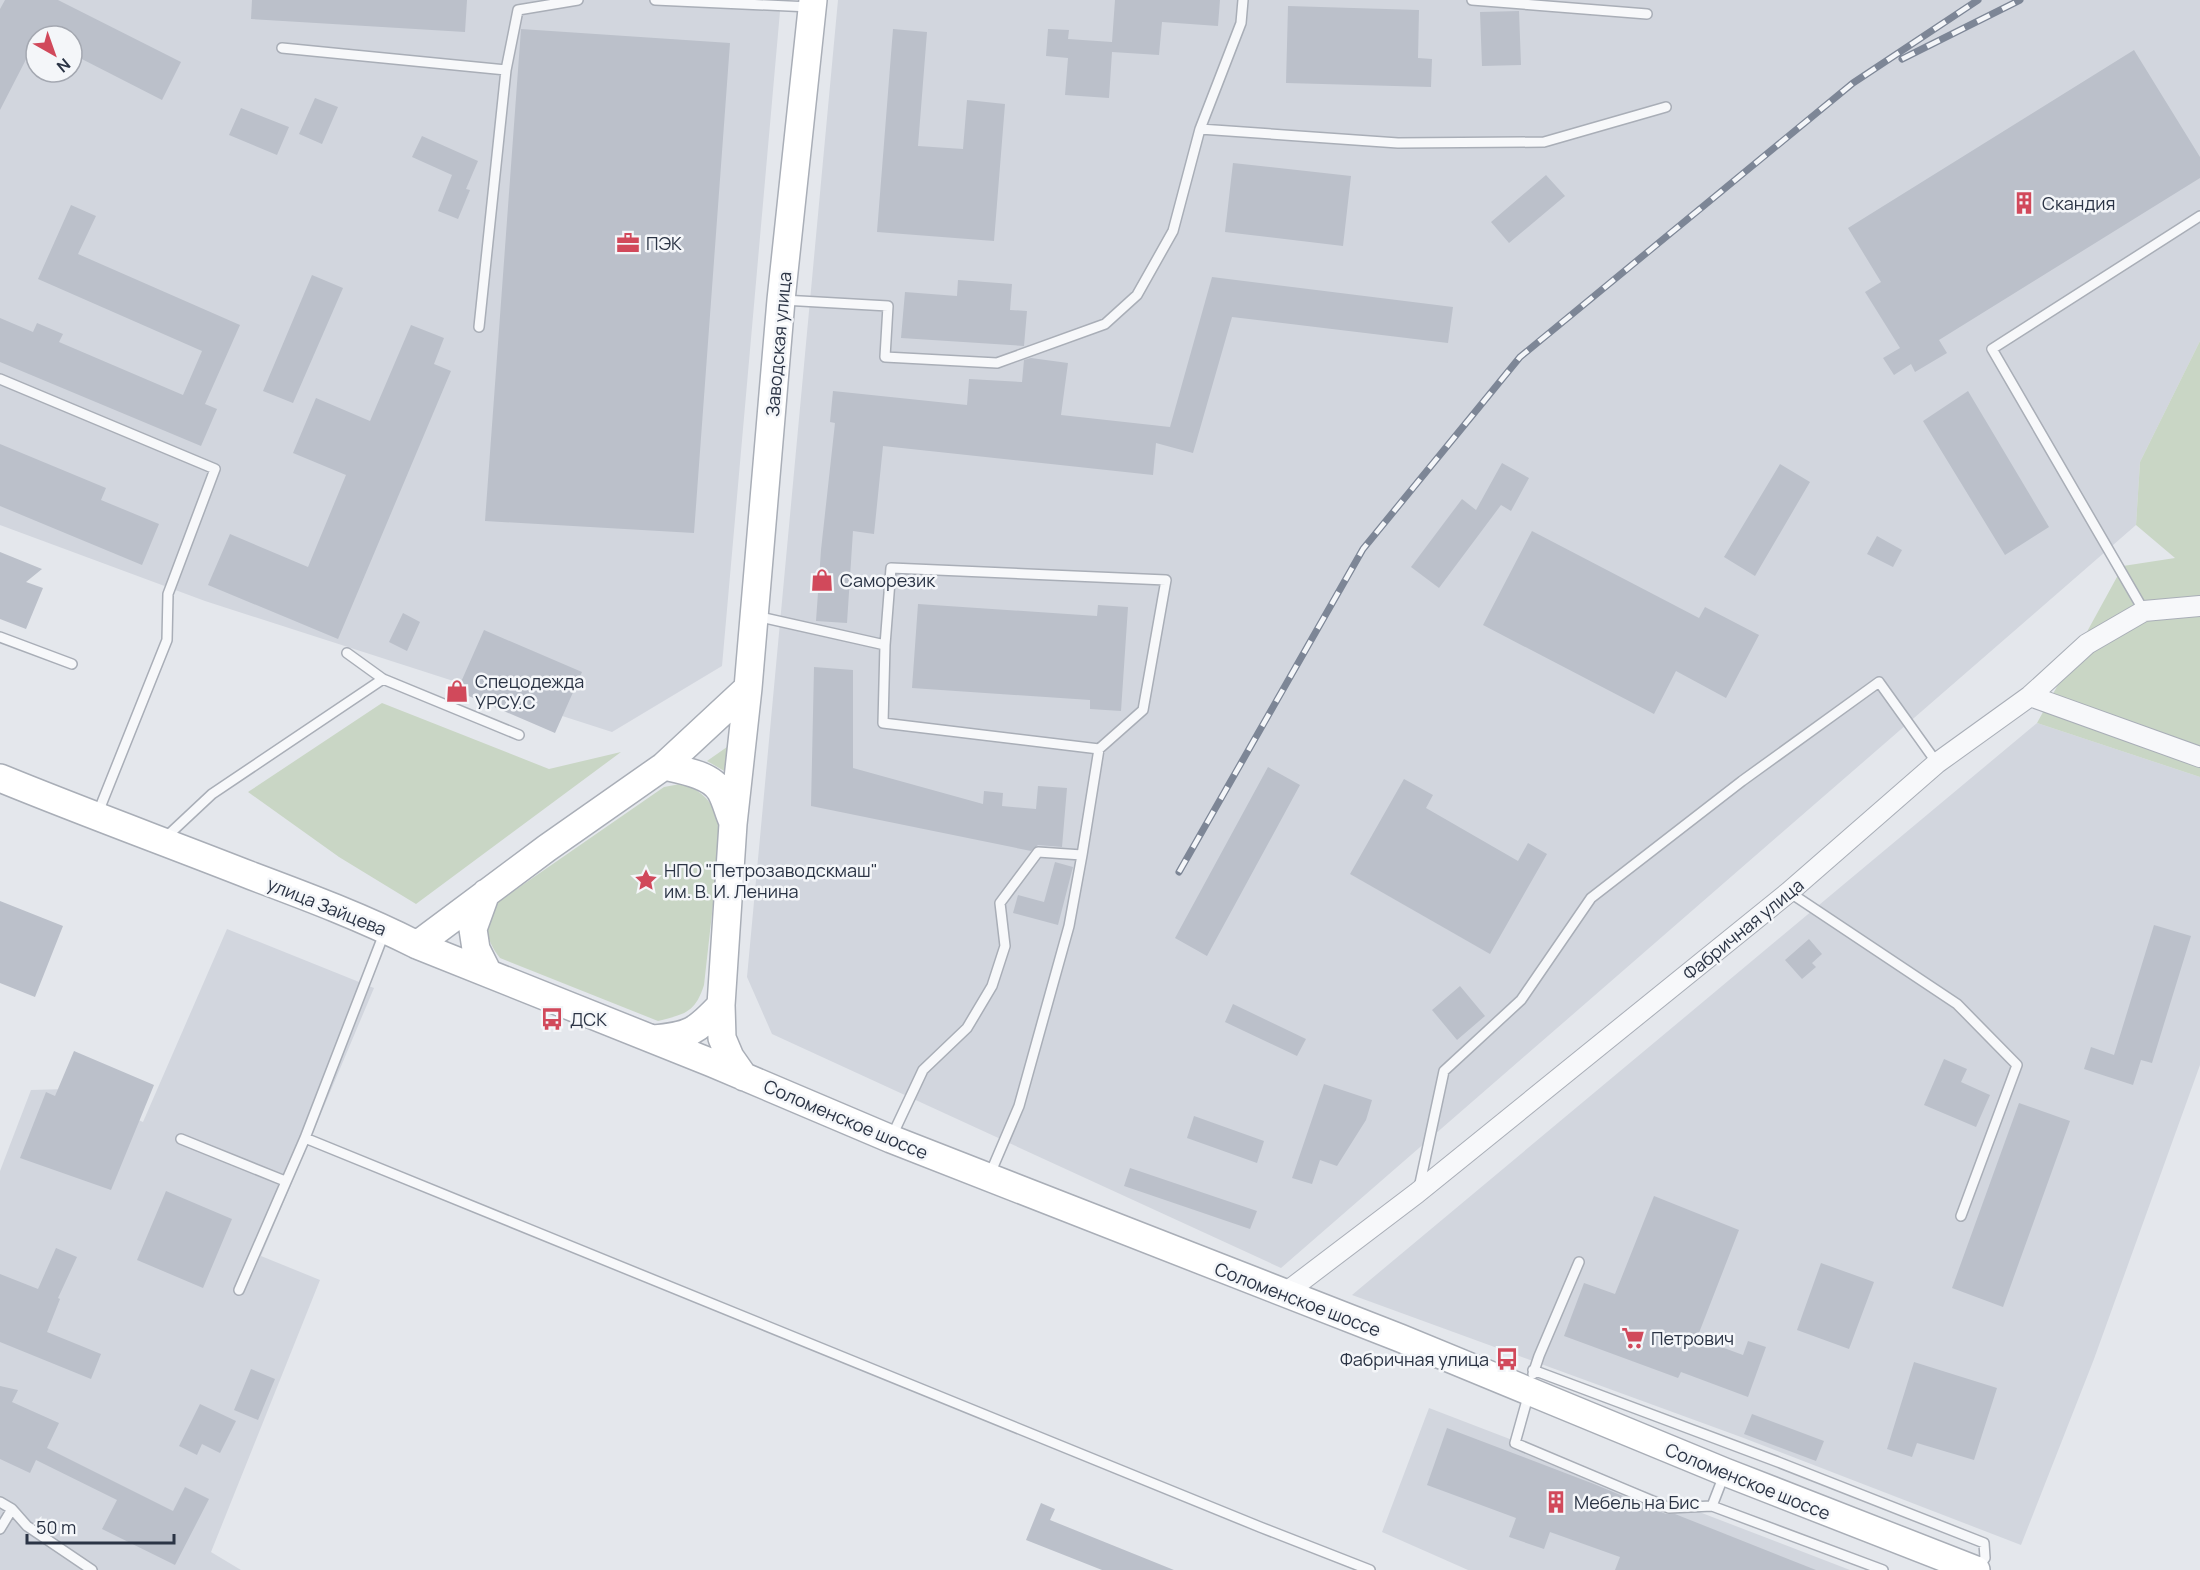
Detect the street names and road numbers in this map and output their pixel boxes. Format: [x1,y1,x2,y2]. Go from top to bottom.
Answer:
street label: Заводская улица [760,271,796,417]
street label: улица Зайцева [264,871,390,941]
street label: Фабричная улица [1678,873,1808,985]
street label: Соломенское шоссе [760,1074,932,1164]
street label: Соломенское шоссе [1211,1256,1385,1342]
street label: Соломенское шоссе [1662,1437,1834,1525]

